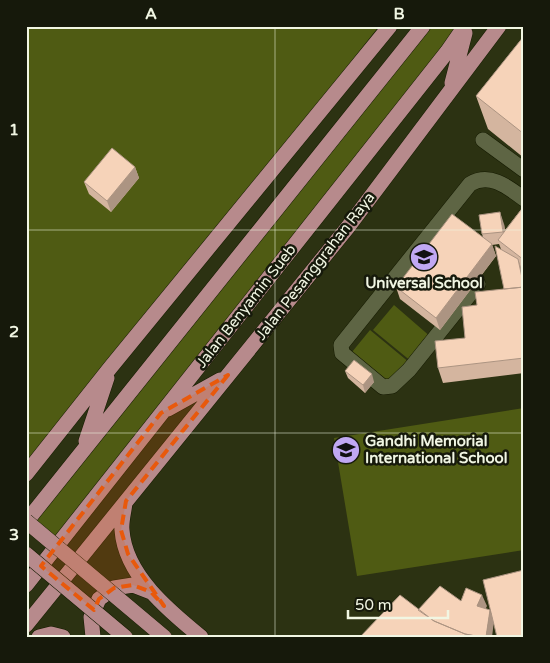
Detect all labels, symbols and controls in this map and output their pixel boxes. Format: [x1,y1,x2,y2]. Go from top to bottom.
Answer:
text: A [145,4,157,24]
text: B [393,4,405,24]
text: 1 [9,120,19,140]
street label: Jalan Pesanggrahan Raya [252,188,378,344]
street label: Jalan Benyamin Sueb [192,241,300,371]
school or university icon: Universal School [409,242,439,272]
place label: Universal School [365,274,483,292]
text: 2 [9,322,19,342]
place label: Gandhi Memorial International School [365,432,507,467]
school or university icon: Gandhi Memorial International School [331,435,361,465]
text: 3 [9,525,19,545]
scale bar [348,588,448,620]
text: 50 m [355,596,392,614]

